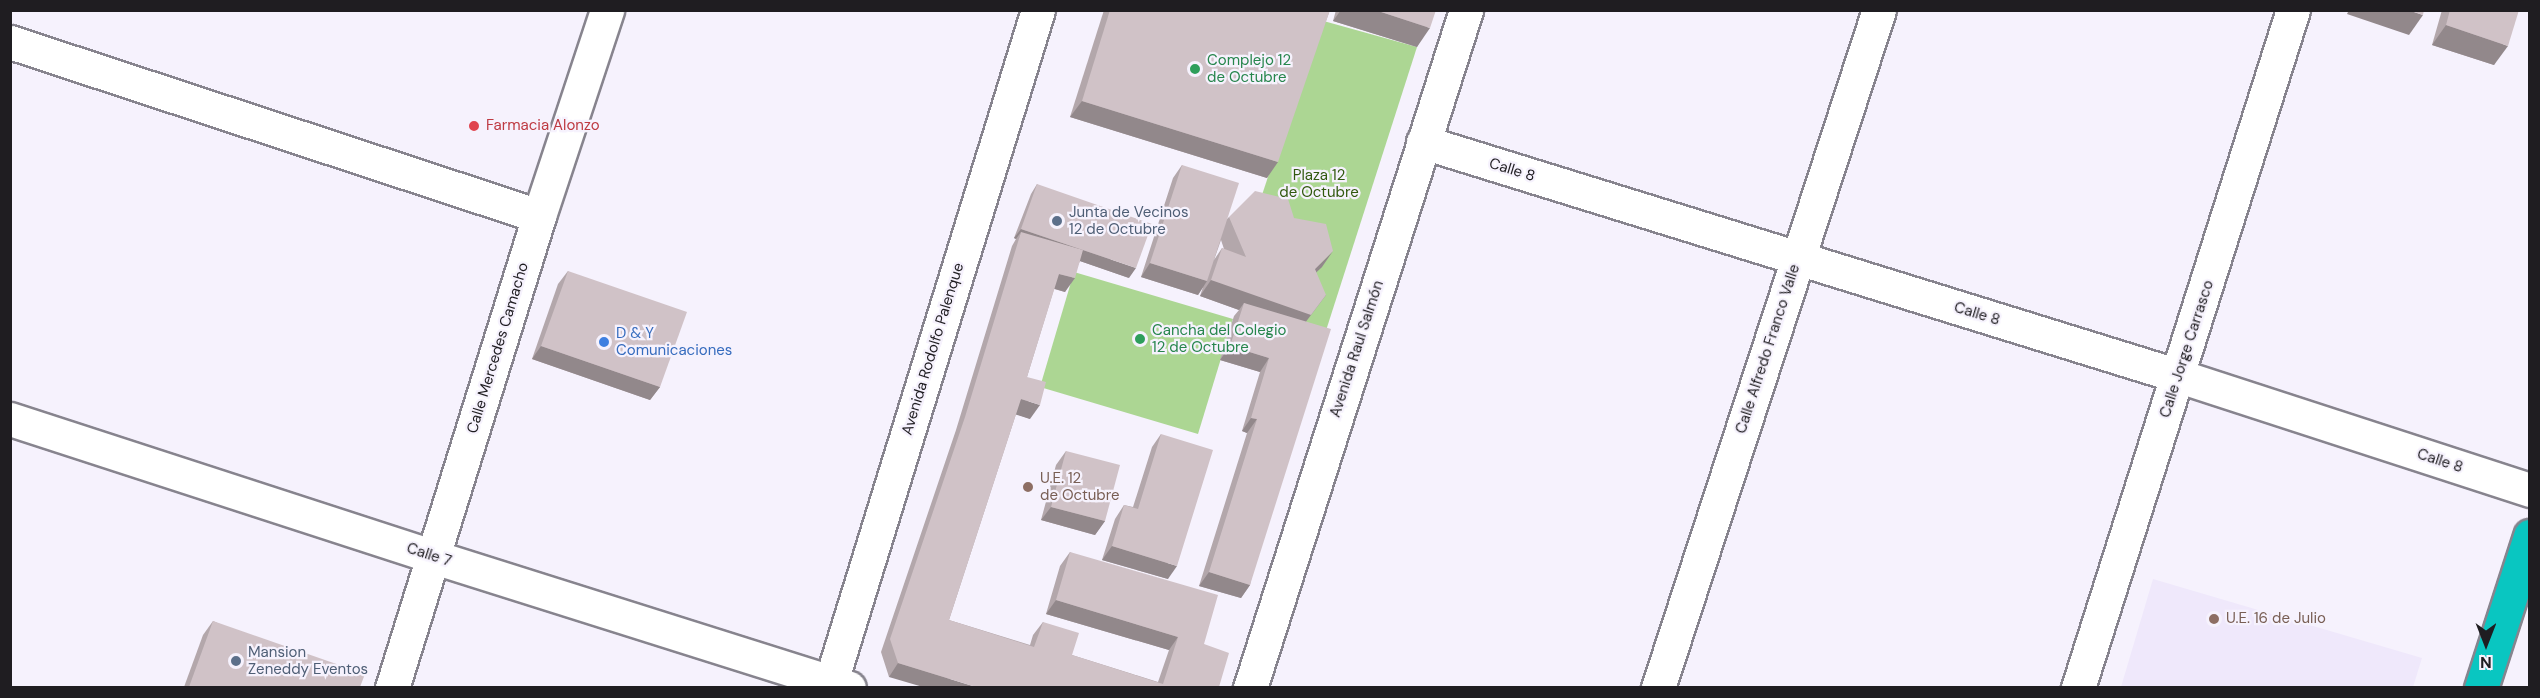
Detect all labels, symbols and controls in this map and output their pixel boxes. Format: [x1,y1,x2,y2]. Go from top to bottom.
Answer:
place label: Complejo 12 de Octubre [1207,51,1291,86]
marker: Complejo 12 de Octubre [1188,62,1202,76]
place label: Farmacia Alonzo [486,117,600,135]
marker: Farmacia Alonzo [467,119,481,133]
street label: Calle 8 [1487,154,1537,186]
park label: Plaza 12 de Octubre [1279,166,1359,201]
place label: Junta de Vecinos 12 de Octubre [1069,203,1188,238]
marker: Junta de Vecinos 12 de Octubre [1050,214,1064,228]
street label: Calle Mercedes Camacho [463,260,533,436]
street label: Avenida Rodolfo Palenque [898,261,968,437]
street label: Calle Alfredo Franco Valle [1732,262,1804,436]
street label: Avenida Raul Salmón [1326,278,1388,420]
street label: Calle Jorge Carrasco [2156,278,2218,420]
street label: Calle 8 [1952,298,2002,330]
place label: Cancha del Colegio 12 de Octubre [1152,321,1286,356]
place label: D & Y Comunicaciones [616,324,732,359]
marker: Cancha del Colegio 12 de Octubre [1133,332,1147,346]
marker: D & Y Comunicaciones [597,335,611,349]
street label: Calle 8 [2415,445,2465,477]
place label: U.E. 12 de Octubre [1040,469,1120,504]
marker: U.E. 12 de Octubre [1021,480,1035,494]
street label: Calle 7 [404,539,454,571]
place label: U.E. 16 de Julio [2226,610,2326,628]
marker: U.E. 16 de Julio [2207,612,2221,626]
north arrow [2456,614,2516,674]
place label: Mansion Zeneddy Eventos [248,643,368,678]
text: N [2480,652,2492,673]
marker: Mansion Zeneddy Eventos [229,654,243,668]

